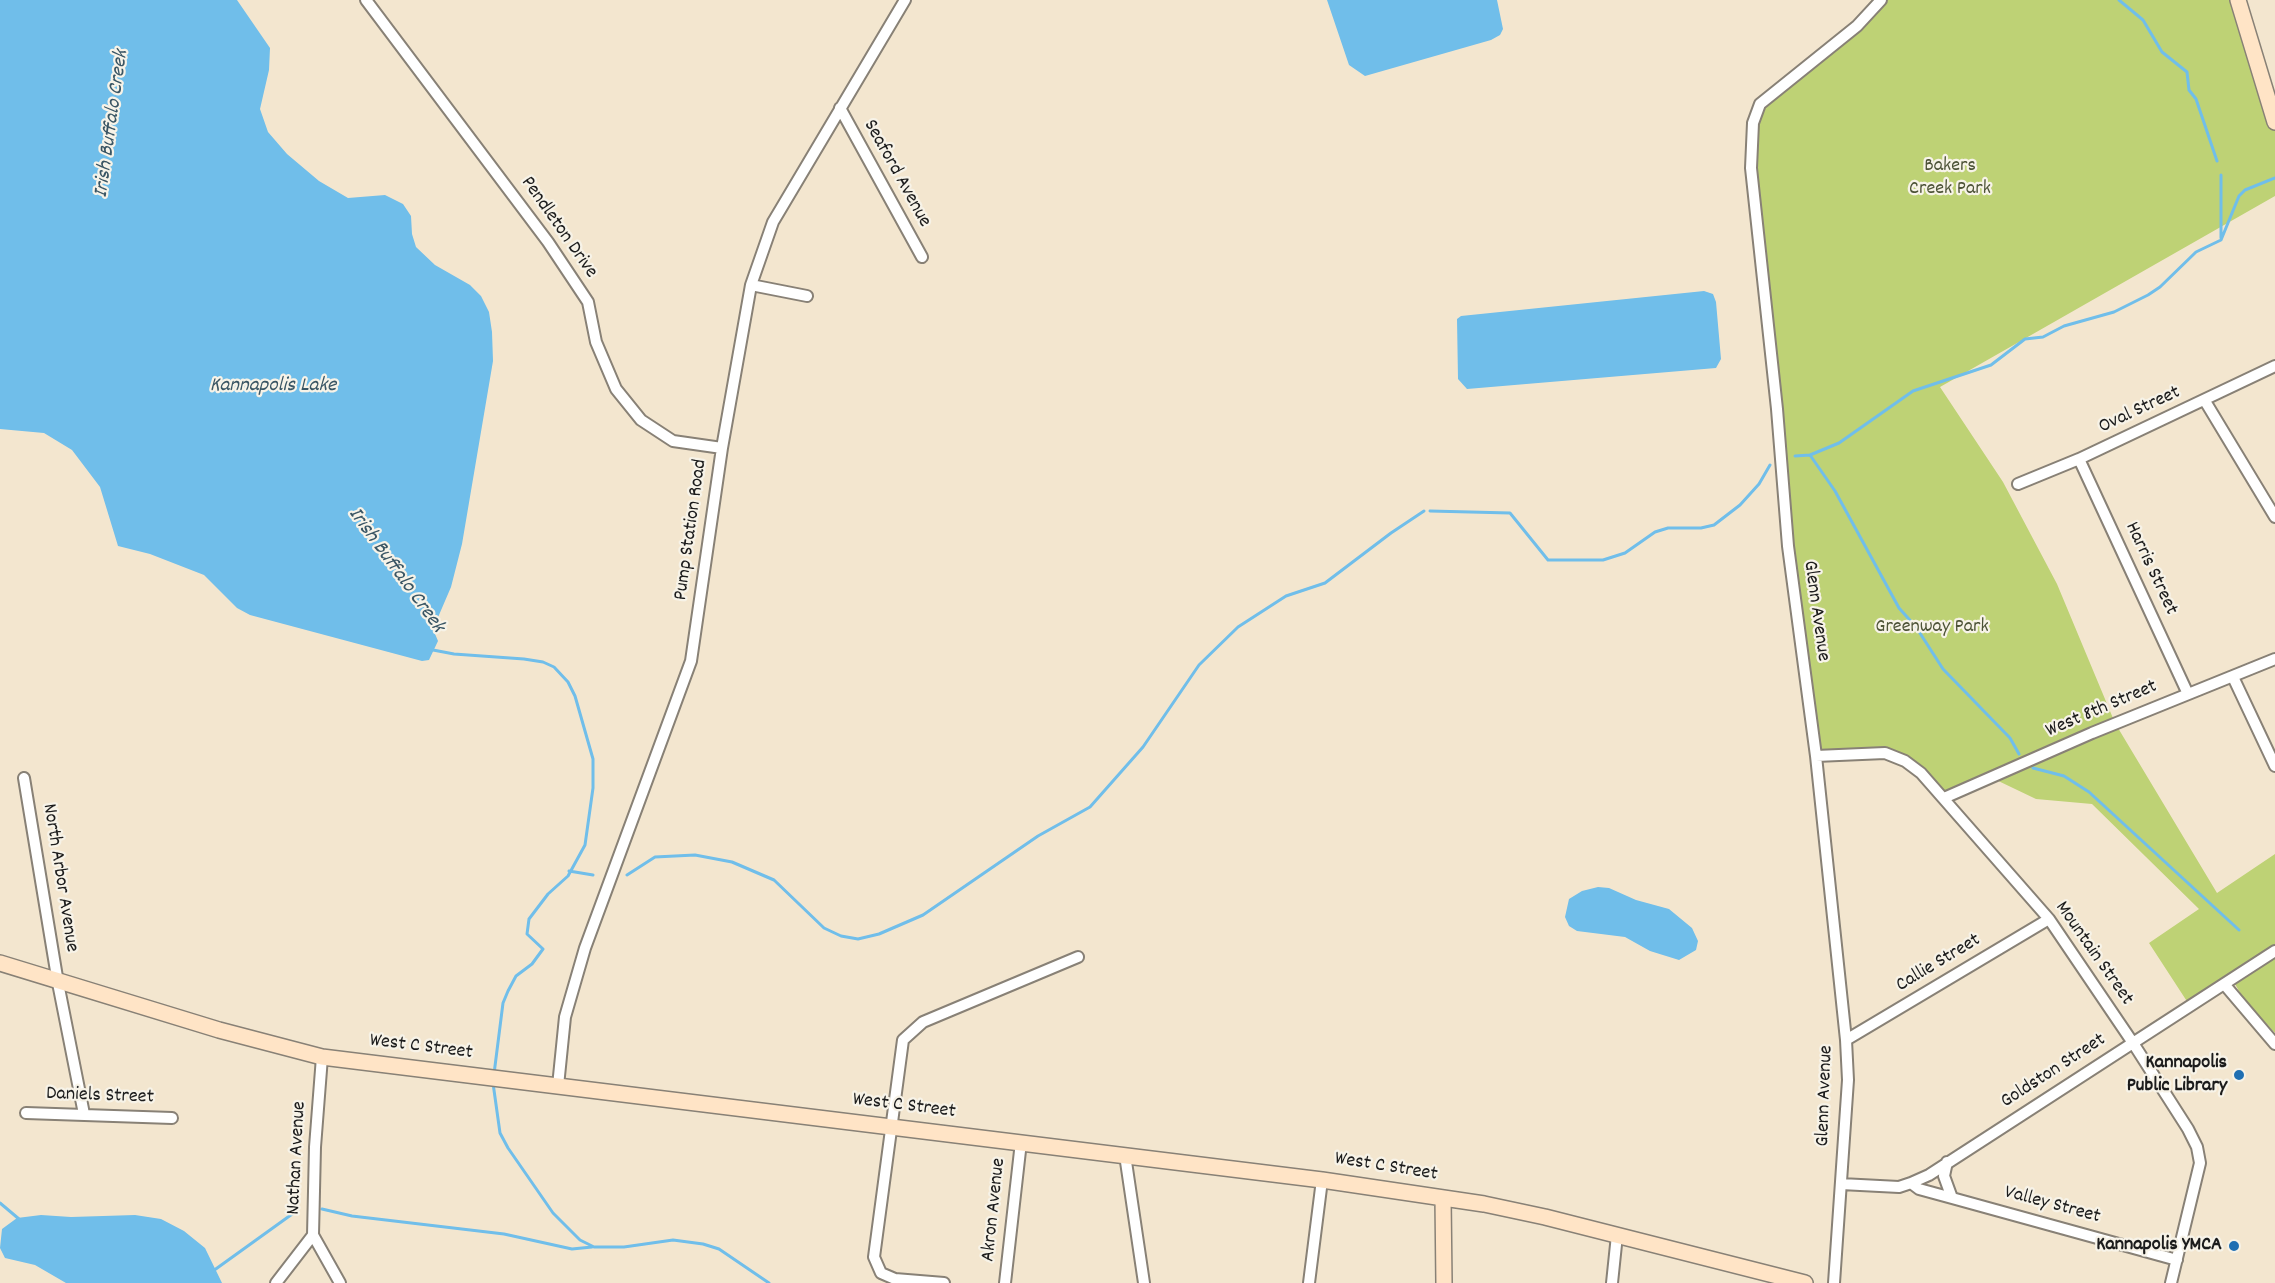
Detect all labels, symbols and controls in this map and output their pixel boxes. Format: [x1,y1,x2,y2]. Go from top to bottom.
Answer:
water label: Irish Buffalo Creek [90,49,136,199]
street label: Seaford Avenue [857,116,935,232]
park label: Bakers Creek Park [1909,155,1991,202]
street label: Pendleton Drive [514,173,602,283]
water label: Kannapolis Lake [210,374,336,400]
street label: Oval Street [2095,382,2185,440]
street label: Pump Station Road [670,458,714,602]
water label: Irish Buffalo Creek [341,503,449,639]
street label: Harris Street [2118,519,2182,619]
street label: Glenn Avenue [1796,559,1834,663]
park label: Greenway Park [1875,616,1989,640]
street label: West 8th Street [2043,676,2161,744]
street label: North Arbor Avenue [35,802,83,954]
street label: Mountain Street [2048,897,2138,1011]
street label: Callie Street [1892,929,1986,999]
street label: Goldston Street [1997,1029,2111,1115]
street label: West C Street [368,1030,474,1066]
street label: Glenn Avenue [1812,1045,1840,1147]
place label: Kannapolis Public Library [2127,1052,2227,1099]
marker: Kannapolis Public Library [2232,1068,2246,1082]
street label: Daniels Street [46,1083,154,1111]
street label: West C Street [851,1089,957,1125]
street label: Nathan Avenue [283,1101,313,1215]
street label: West C Street [1333,1148,1439,1188]
street label: Akron Avenue [978,1157,1012,1263]
street label: Valley Street [2001,1182,2103,1230]
place label: Kannapolis YMCA [2096,1234,2222,1258]
marker: Kannapolis YMCA [2227,1239,2241,1253]

